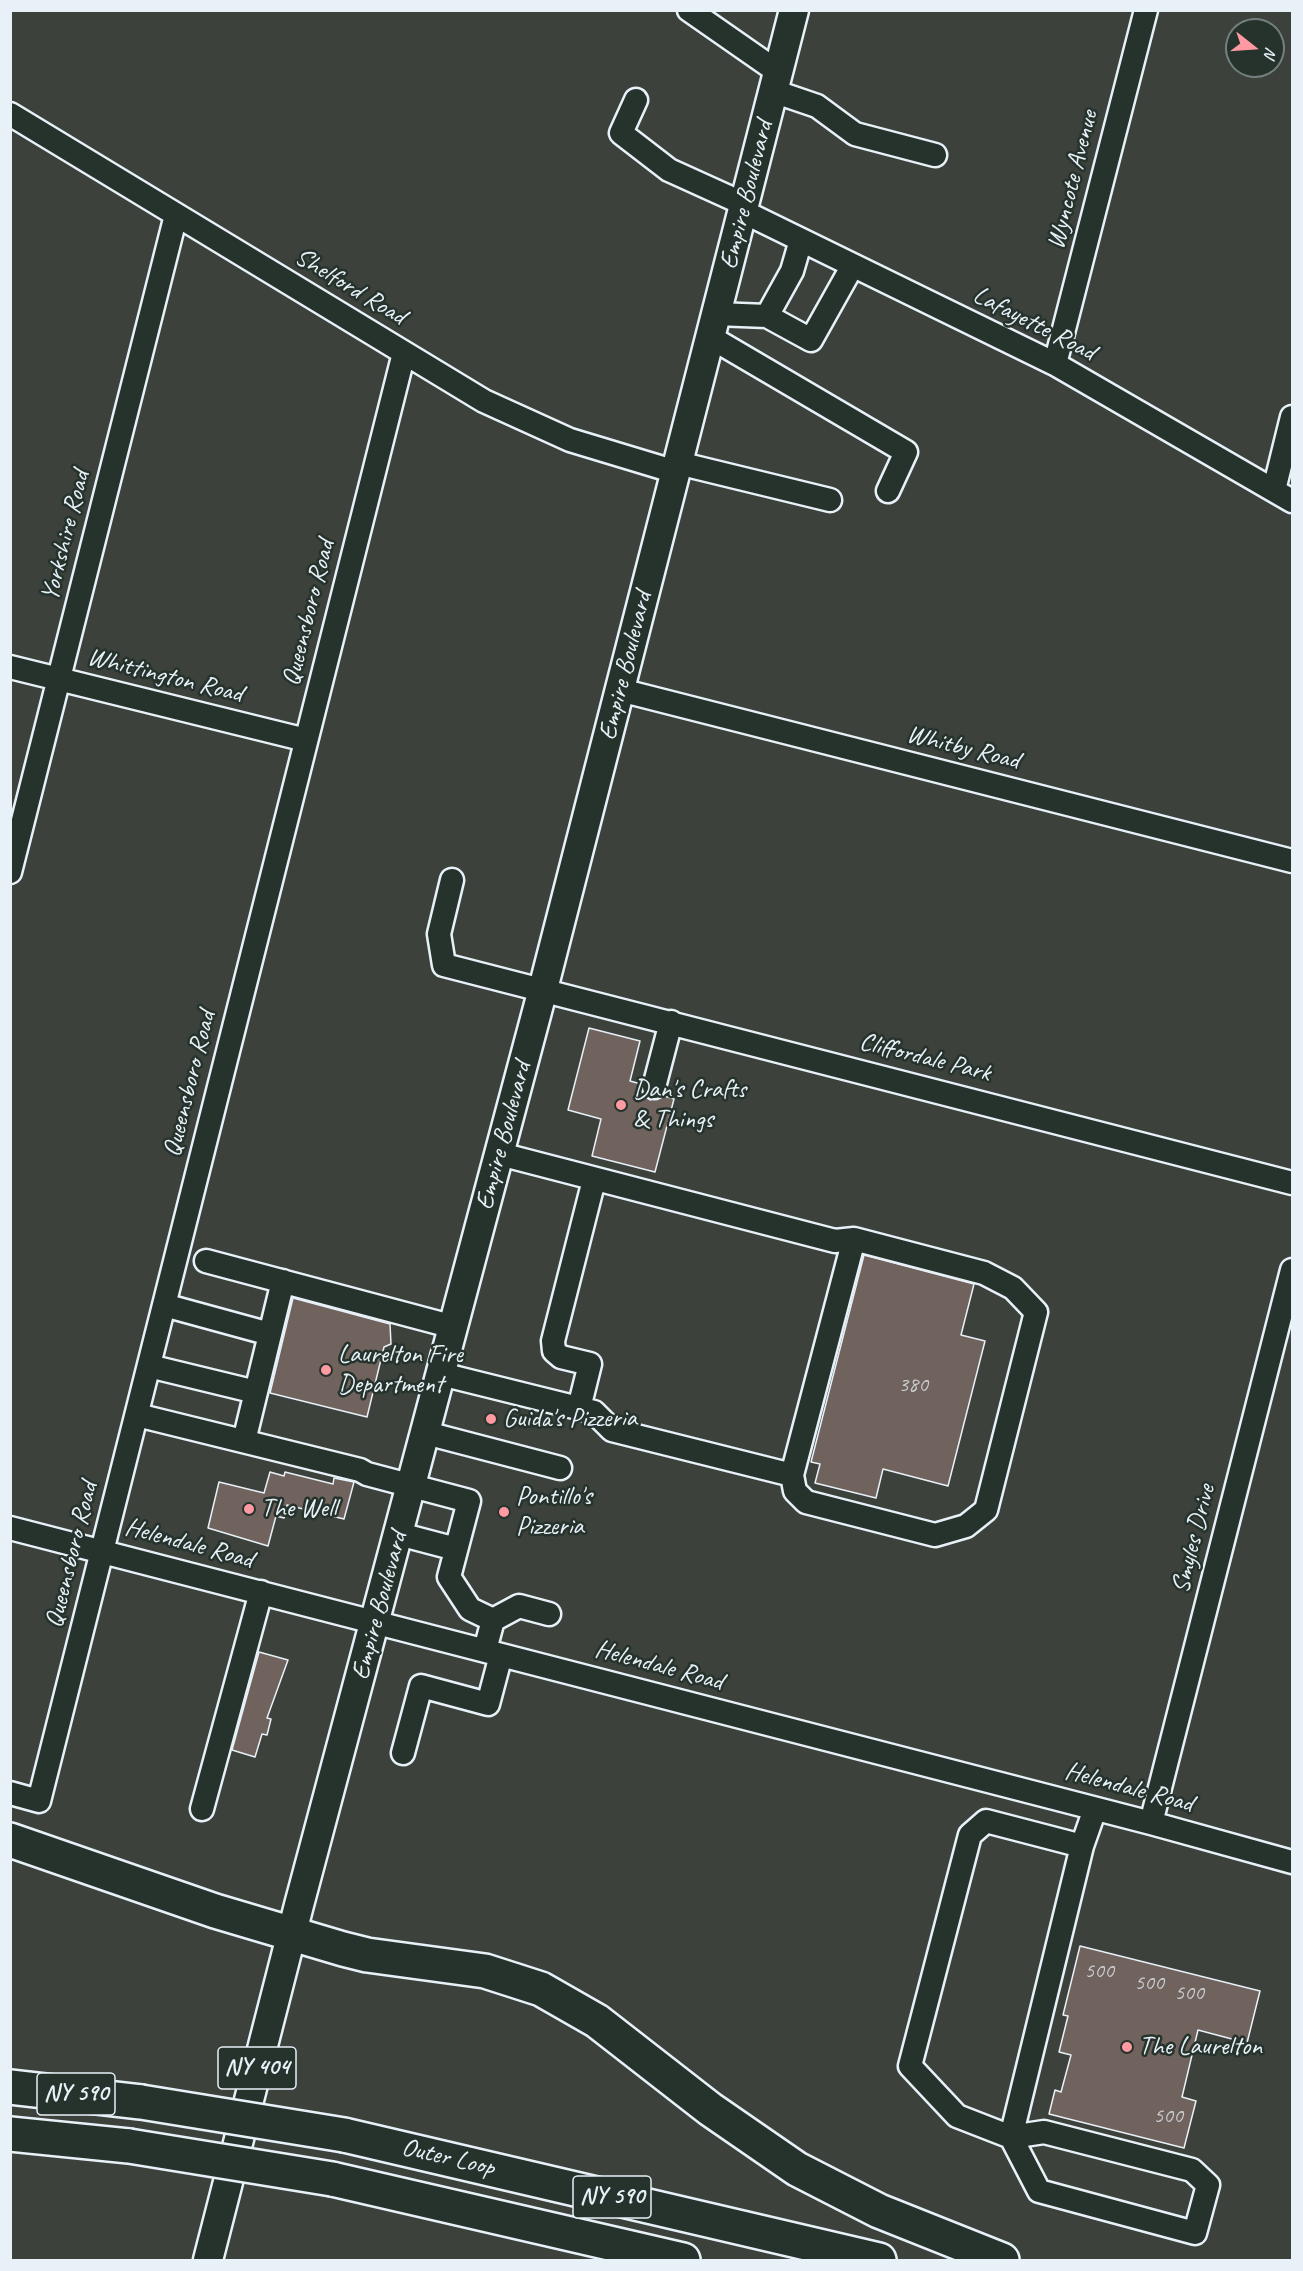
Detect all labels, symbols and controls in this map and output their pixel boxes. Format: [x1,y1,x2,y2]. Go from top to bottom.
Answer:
north arrow [1225,18,1285,78]
text: N [1259,45,1281,60]
street label: Wyncote Avenue [1041,107,1105,253]
street label: Empire Boulevard [713,118,781,272]
street label: Shelford Road [289,242,411,332]
street label: Lafayette Road [968,280,1100,368]
street label: Yorkshire Road [35,468,97,604]
street label: Queensboro Road [276,537,342,689]
street label: Empire Boulevard [592,589,660,743]
street label: Whittington Road [84,642,246,710]
street label: Whitby Road [903,719,1023,777]
street label: Queensboro Road [157,1008,223,1160]
street label: Cliffordale Park [856,1027,994,1089]
street label: Empire Boulevard [469,1059,539,1213]
place label: Dan's Crafts & Things [633,1074,746,1136]
marker: Dan's Crafts & Things [614,1098,628,1112]
place label: Laurelton Fire Department [338,1339,463,1400]
marker: Laurelton Fire Department [319,1363,333,1377]
house number: 380 [898,1372,928,1398]
place label: Guida's Pizzeria [503,1403,637,1435]
marker: Guida's Pizzeria [484,1412,498,1426]
street label: Queensboro Road [39,1479,105,1631]
place label: Pontillo's Pizzeria [516,1481,592,1542]
street label: Smyles Drive [1165,1481,1223,1597]
place label: The Well [261,1493,337,1525]
marker: The Well [242,1502,256,1516]
marker: Pontillo's Pizzeria [497,1505,511,1519]
street label: Helendale Road [121,1512,257,1576]
street label: Empire Boulevard [345,1529,415,1683]
street label: Helendale Road [591,1634,727,1698]
street label: Helendale Road [1061,1756,1197,1820]
house number: 500 [1084,1958,1114,1984]
house number: 500 [1134,1970,1164,1996]
house number: 500 [1174,1980,1204,2006]
place label: The Laurelton [1139,2031,1262,2063]
marker: The Laurelton [1120,2040,1134,2054]
road number: NY 404 [218,2047,296,2089]
road number: NY 590 [37,2073,115,2115]
house number: 500 [1153,2103,1183,2129]
street label: Outer Loop [398,2132,498,2184]
road number: NY 590 [573,2176,651,2218]

